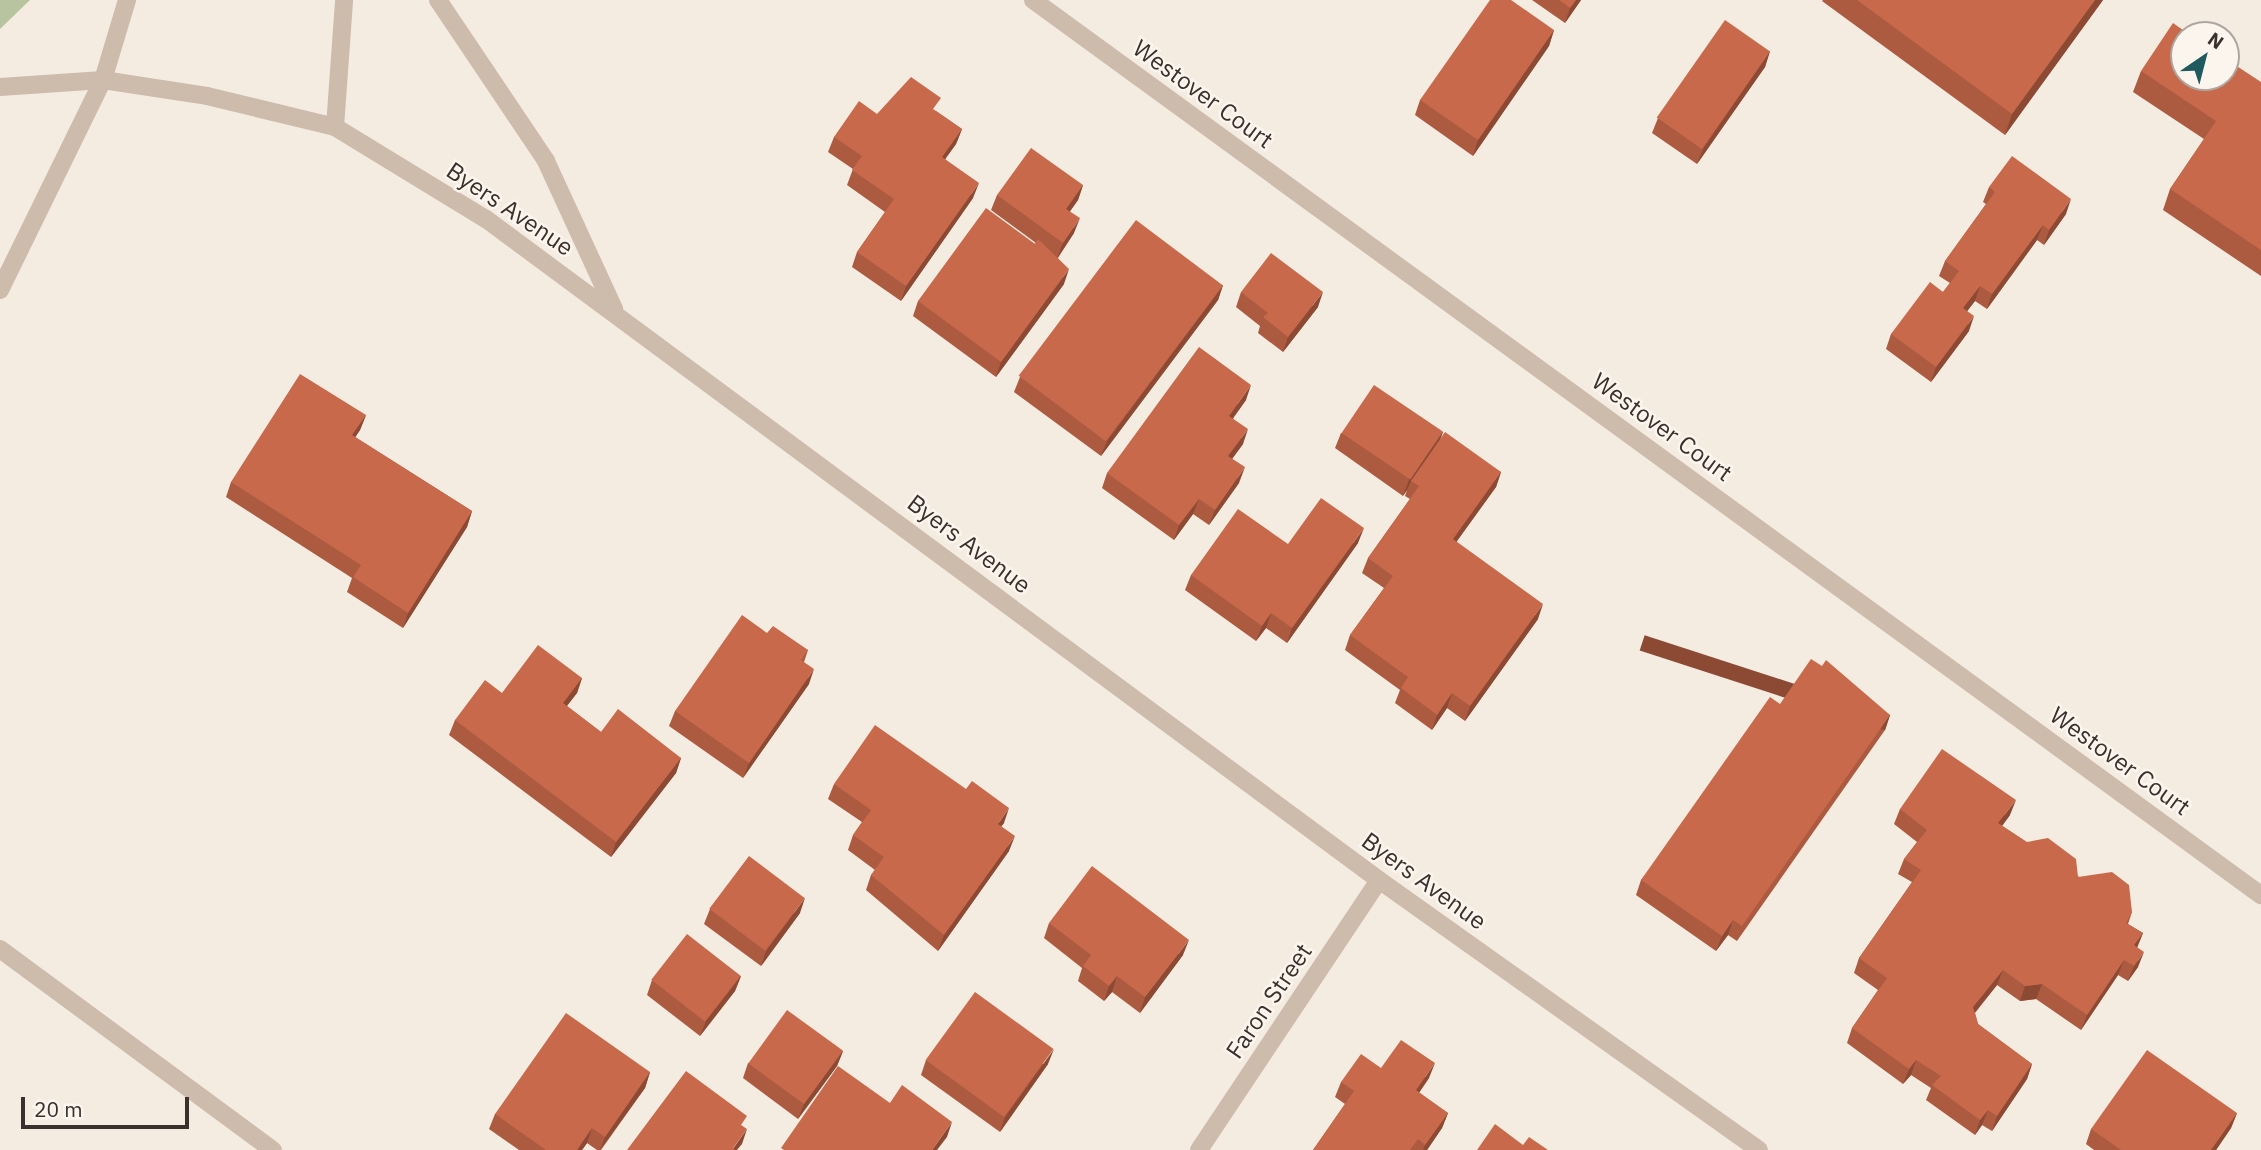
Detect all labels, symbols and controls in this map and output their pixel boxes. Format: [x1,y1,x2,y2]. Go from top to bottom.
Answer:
north arrow [2170,21,2240,91]
text: N [2203,27,2228,54]
street label: Westover Court [1127,34,1279,154]
street label: Byers Avenue [441,156,579,262]
street label: Westover Court [1586,367,1738,487]
street label: Byers Avenue [902,488,1036,600]
street label: Westover Court [2044,701,2196,821]
street label: Byers Avenue [1356,826,1492,936]
street label: Faron Street [1220,938,1318,1064]
scale bar [24,1084,192,1128]
text: 20 m [34,1095,83,1123]

